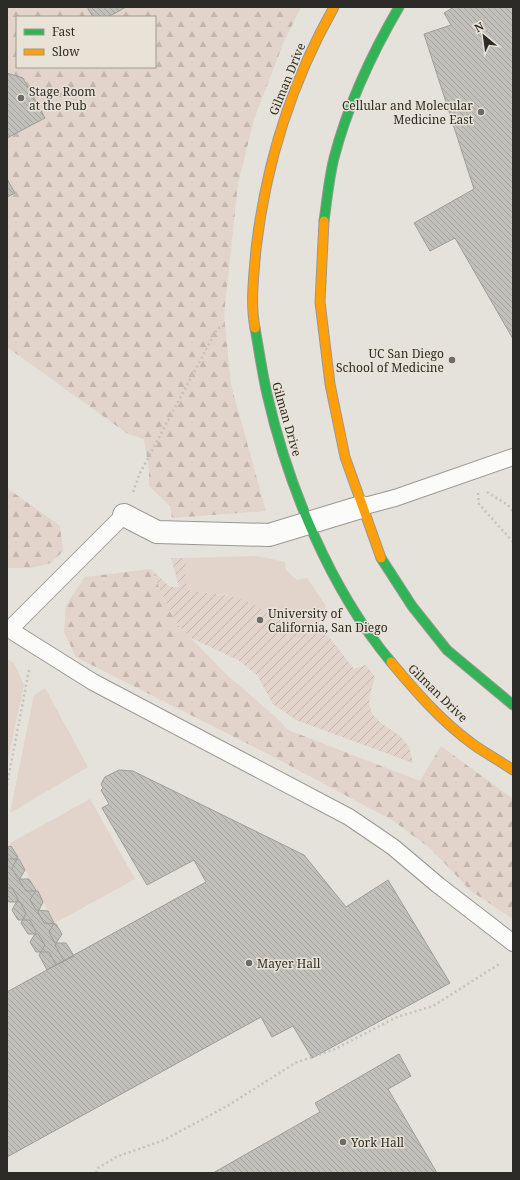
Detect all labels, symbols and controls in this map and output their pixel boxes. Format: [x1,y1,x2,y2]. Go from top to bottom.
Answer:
legend [16,16,156,68]
north arrow [464,16,504,56]
text: N [471,18,487,35]
text: Fast [52,23,75,40]
street label: Gilman Drive [265,40,309,118]
text: Slow [52,43,80,60]
place label: Stage Room at the Pub [29,83,96,114]
marker: Stage Room at the Pub [16,93,26,103]
place label: Cellular and Molecular Medicine East [342,97,473,128]
marker: Cellular and Molecular Medicine East [476,107,486,117]
place label: UC San Diego School of Medicine [336,345,444,376]
marker: UC San Diego School of Medicine [447,355,457,365]
street label: Gilman Drive [268,380,306,458]
place label: University of California, San Diego [268,605,388,636]
marker: University of California, San Diego [255,615,265,625]
street label: Gilman Drive [405,660,471,726]
place label: Mayer Hall [257,955,321,972]
marker: Mayer Hall [244,958,254,968]
place label: York Hall [350,1134,404,1151]
marker: York Hall [338,1137,348,1147]

